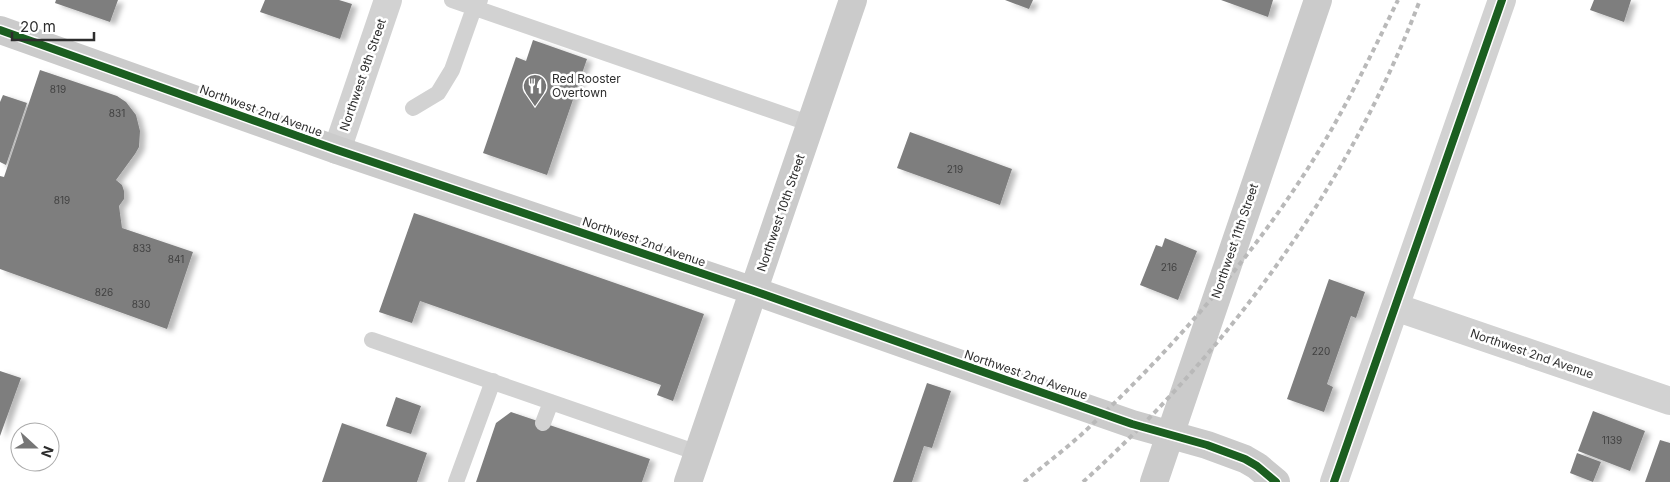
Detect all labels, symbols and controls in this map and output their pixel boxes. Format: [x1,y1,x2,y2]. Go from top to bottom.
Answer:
scale bar [12,10,95,42]
text: 20 m [20,17,56,36]
street label: Northwest 9th Street [336,17,389,133]
place label: Red Rooster Overtown [552,71,621,100]
restaurant icon: Red Rooster Overtown [522,73,548,107]
street label: Northwest 2nd Avenue [198,81,325,140]
house number: 819 [50,83,66,95]
house number: 831 [109,107,125,119]
street label: Northwest 10th Street [753,152,808,273]
house number: 219 [947,163,963,175]
street label: Northwest 11th Street [1208,181,1261,300]
house number: 819 [54,194,70,206]
street label: Northwest 2nd Avenue [581,213,708,270]
house number: 833 [133,242,151,254]
house number: 841 [168,253,184,265]
house number: 216 [1161,261,1177,273]
house number: 826 [95,286,113,298]
house number: 830 [132,298,150,310]
street label: Northwest 2nd Avenue [1469,325,1596,382]
house number: 220 [1312,345,1330,357]
street label: Northwest 2nd Avenue [963,346,1090,403]
north arrow [10,422,60,472]
house number: 1139 [1602,434,1622,446]
text: N [38,444,57,460]

